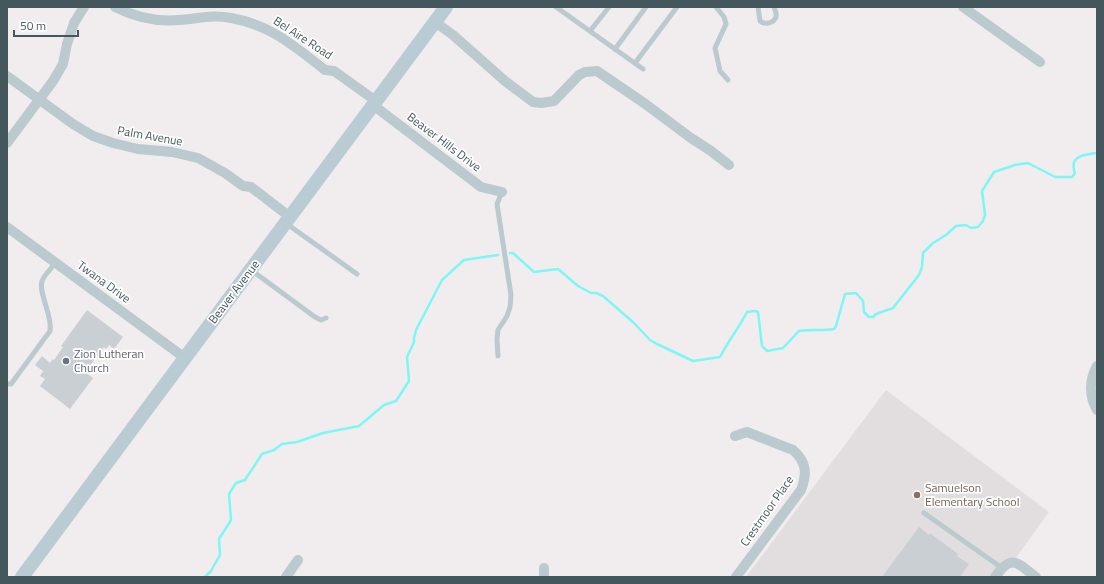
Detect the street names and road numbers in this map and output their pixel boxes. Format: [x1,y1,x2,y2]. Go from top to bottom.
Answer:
street label: Bel Aire Road [270,11,337,64]
street label: Beaver Hills Drive [403,107,485,176]
street label: Palm Avenue [116,120,184,151]
street label: Twana Drive [74,256,135,307]
street label: Beaver Avenue [203,256,264,328]
street label: Crestmoor Place [735,471,798,550]

